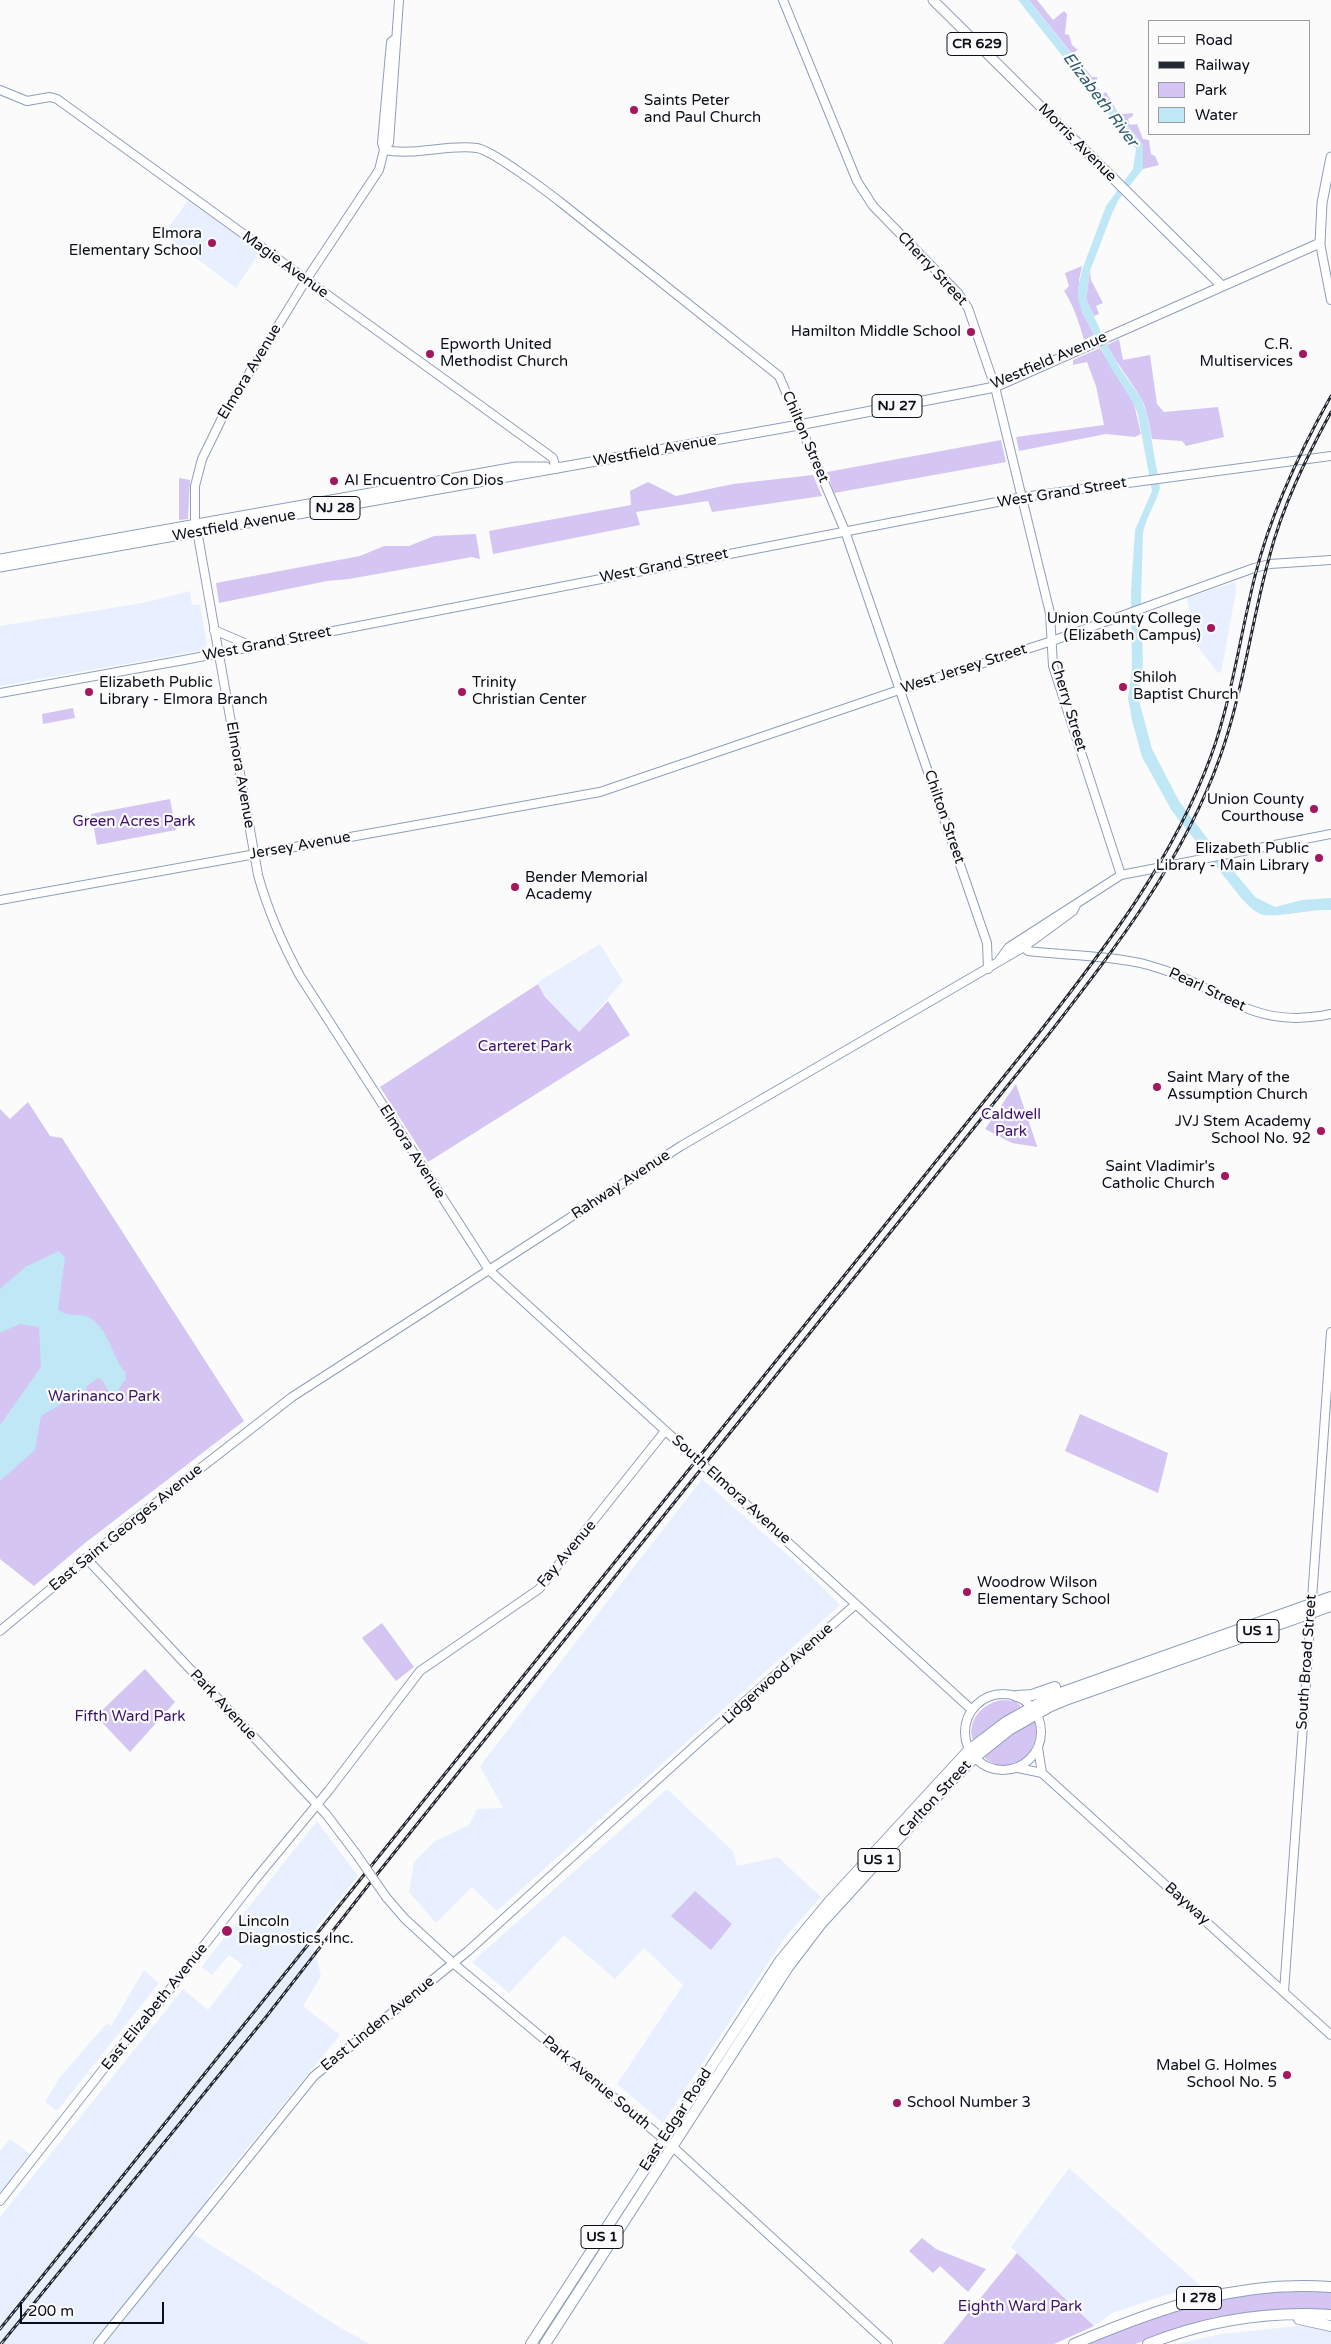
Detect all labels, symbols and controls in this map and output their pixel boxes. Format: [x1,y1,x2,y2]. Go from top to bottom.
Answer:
legend [1148,20,1311,135]
text: Road [1195,31,1233,49]
road number: CR 629 [947,33,1007,56]
water label: Elizabeth River [1058,49,1142,151]
text: Railway [1195,56,1250,74]
text: Park [1195,81,1227,99]
place label: Saints Peter and Paul Church [644,92,761,127]
street label: Morris Avenue [1034,100,1120,186]
marker: Saints Peter and Paul Church [628,104,640,116]
text: Water [1195,106,1238,124]
place label: Elmora Elementary School [69,225,202,260]
street label: Magie Avenue [238,228,332,302]
street label: Cherry Street [893,228,971,310]
marker: Elmora Elementary School [206,237,218,249]
street label: Elmora Avenue [214,321,286,423]
place label: Hamilton Middle School [791,323,961,341]
marker: Hamilton Middle School [965,326,977,338]
street label: Westfield Avenue [988,328,1110,394]
place label: Epworth United Methodist Church [440,336,568,371]
place label: C.R. Multiservices [1200,336,1293,371]
marker: Epworth United Methodist Church [424,348,436,360]
marker: C.R. Multiservices [1297,348,1309,360]
street label: Chilton Street [778,389,832,485]
road number: NJ 27 [872,394,922,418]
street label: Westfield Avenue [592,431,718,471]
place label: Al Encuentro Con Dios [344,472,504,490]
street label: West Grand Street [996,474,1128,512]
marker: Al Encuentro Con Dios [328,475,340,487]
road number: NJ 28 [310,496,360,520]
street label: Westfield Avenue [171,506,297,546]
street label: West Grand Street [598,545,730,587]
place label: Union County College (Elizabeth Campus) [1047,610,1201,645]
marker: Union County College (Elizabeth Campus) [1205,622,1217,634]
street label: West Grand Street [201,623,333,665]
street label: West Jersey Street [899,640,1029,698]
street label: Cherry Street [1046,658,1090,754]
place label: Shiloh Baptist Church [1133,669,1239,704]
place label: Elizabeth Public Library - Elmora Branch [99,674,268,709]
place label: Trinity Christian Center [472,674,587,709]
marker: Shiloh Baptist Church [1117,681,1129,693]
marker: Elizabeth Public Library - Elmora Branch [83,686,95,698]
marker: Trinity Christian Center [456,686,468,698]
street label: Elmora Avenue [222,720,258,830]
street label: Chilton Street [920,768,968,866]
place label: Union County Courthouse [1207,791,1304,826]
marker: Union County Courthouse [1308,803,1320,815]
park label: Green Acres Park [72,813,196,831]
street label: Jersey Avenue [248,828,352,864]
place label: Elizabeth Public Library - Main Library [1156,840,1309,875]
marker: Elizabeth Public Library - Main Library [1313,852,1325,864]
place label: Bender Memorial Academy [525,869,648,904]
marker: Bender Memorial Academy [509,881,521,893]
street label: Pearl Street [1166,964,1248,1016]
park label: Carteret Park [478,1038,572,1056]
place label: Saint Mary of the Assumption Church [1167,1069,1308,1104]
marker: Saint Mary of the Assumption Church [1151,1081,1163,1093]
street label: Elmora Avenue [375,1102,449,1202]
park label: Caldwell Park [981,1106,1041,1141]
place label: JVJ Stem Academy School No. 92 [1175,1113,1311,1148]
marker: JVJ Stem Academy School No. 92 [1315,1125,1327,1137]
street label: Rahway Avenue [568,1146,674,1224]
place label: Saint Vladimir's Catholic Church [1102,1158,1215,1193]
marker: Saint Vladimir's Catholic Church [1219,1170,1231,1182]
park label: Warinanco Park [48,1388,160,1406]
street label: South Elmora Avenue [668,1432,794,1548]
street label: East Saint Georges Avenue [46,1461,206,1595]
street label: Fay Avenue [534,1517,600,1591]
place label: Woodrow Wilson Elementary School [977,1574,1110,1609]
marker: Woodrow Wilson Elementary School [961,1586,973,1598]
street label: South Broad Street [1293,1594,1321,1730]
street label: Lidgerwood Avenue [719,1620,837,1728]
road number: US 1 [1237,1620,1279,1642]
street label: Park Avenue [186,1666,260,1744]
park label: Fifth Ward Park [75,1708,185,1726]
street label: Carlton Street [895,1757,975,1841]
road number: US 1 [858,1848,900,1872]
street label: Bayway [1161,1879,1213,1929]
place label: Lincoln Diagnostics, Inc. [238,1913,354,1948]
marker: Lincoln Diagnostics, Inc. [220,1924,234,1938]
street label: East Elizabeth Avenue [98,1940,212,2074]
street label: East Linden Avenue [318,1973,438,2075]
street label: Park Avenue South [538,2032,654,2134]
place label: Mabel G. Holmes School No. 5 [1156,2057,1277,2092]
street label: East Edgar Road [636,2065,716,2175]
marker: Mabel G. Holmes School No. 5 [1281,2069,1293,2081]
place label: School Number 3 [907,2094,1031,2112]
marker: School Number 3 [891,2097,903,2109]
road number: US 1 [581,2226,623,2248]
road number: I 278 [1176,2286,1222,2310]
scale bar [22,2292,166,2324]
park label: Eighth Ward Park [958,2298,1082,2316]
text: 200 m [28,2302,74,2320]

